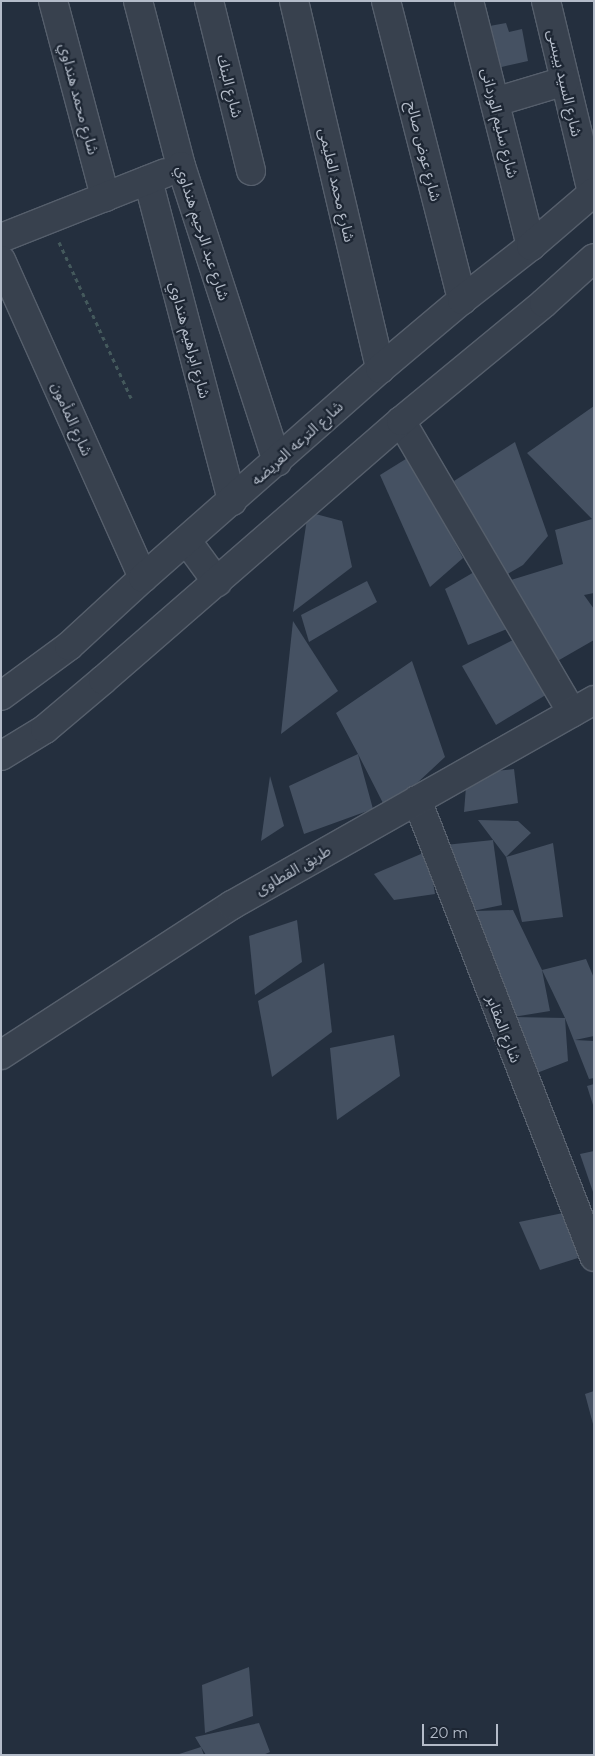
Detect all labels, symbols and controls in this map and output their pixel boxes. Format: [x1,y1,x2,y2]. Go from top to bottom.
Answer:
street label: شارع السيد بيبسى [544,28,586,138]
street label: شارع محمد هنداوي [55,41,103,157]
street label: شارع البنك [213,52,247,120]
street label: شارع سليم الوردانى [478,66,522,180]
street label: شارع عوض صالح [403,99,445,203]
street label: شارع محمد العليمى [315,126,359,244]
street label: شارع عبد الرحيم هنداوي [173,163,233,303]
street label: شارع ابراهيم هنداوي [166,280,214,400]
street label: شارع المأمون [48,379,96,459]
street label: شارع الترعه العريضه [247,397,347,489]
street label: طريق القطاوى [252,841,334,899]
street label: شارع المقابر [483,993,525,1065]
scale bar [425,1714,501,1746]
text: 20 m [430,1723,468,1742]

